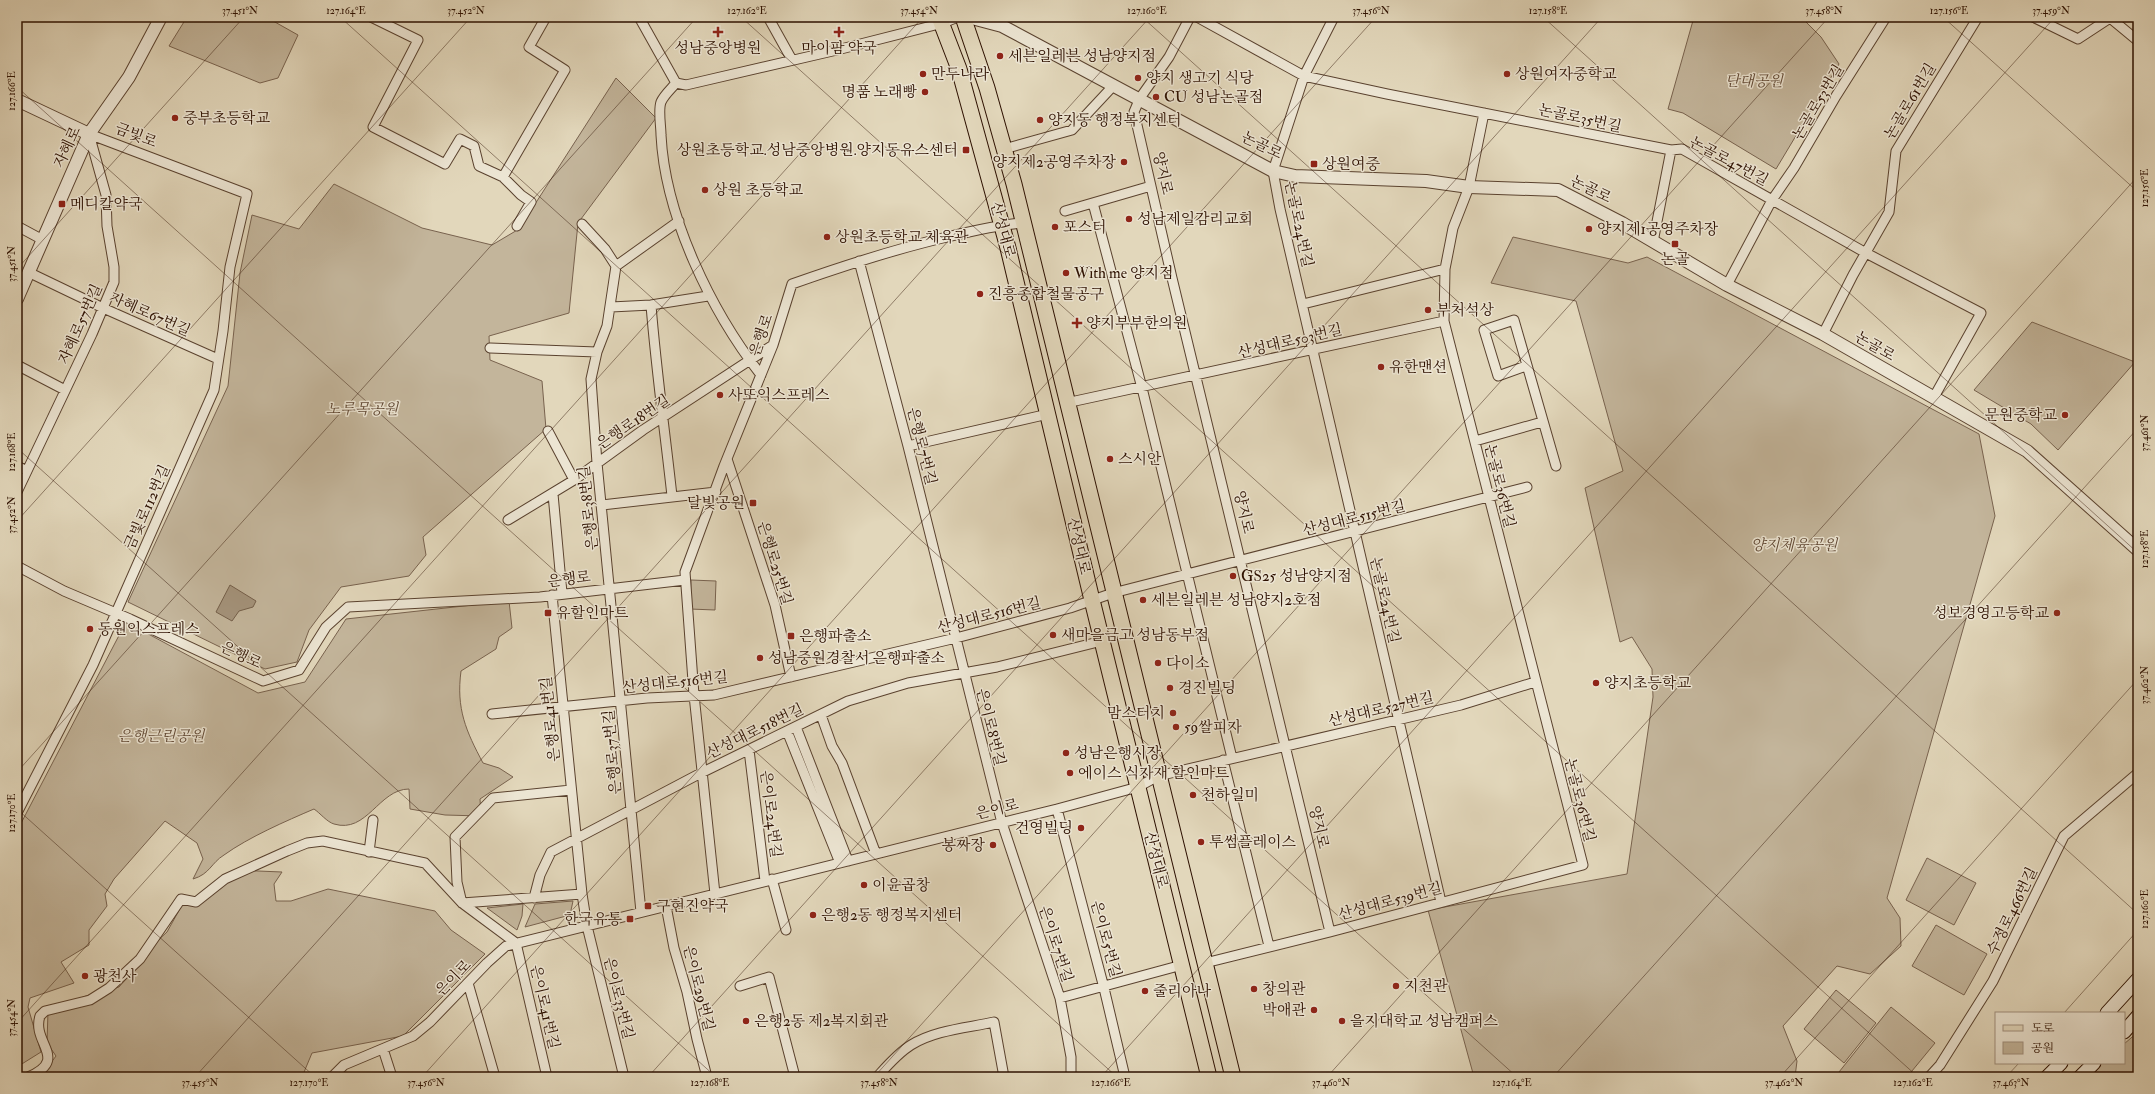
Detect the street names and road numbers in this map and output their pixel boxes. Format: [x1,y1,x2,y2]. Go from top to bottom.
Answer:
street label: 논골로61번길 [1880,60,1941,143]
street label: 논골로53번길 [1788,61,1848,143]
street label: 논골로35번길 [1536,100,1623,137]
street label: 금빛로 [112,119,160,152]
street label: 자혜로 [50,123,85,171]
street label: 논골로 [1238,127,1286,164]
street label: 논골로47번길 [1686,133,1772,190]
street label: 양지로 [1148,150,1177,197]
street label: 논골로 [1567,171,1615,208]
street label: 논골로24번길 [1280,179,1317,269]
street label: 산성대로 [986,200,1019,261]
street label: 자혜로57번길 [54,281,107,367]
street label: 자혜로67번길 [106,288,193,341]
street label: 은행로 [745,311,778,359]
street label: 산성대로503번길 [1236,320,1344,363]
street label: 논골로 [1851,327,1899,366]
street label: 은행로18번길 [593,391,674,454]
street label: 은행로7번길 [903,405,940,487]
street label: 논골로36번길 [1480,442,1519,530]
street label: 금빛로112번길 [120,462,175,553]
street label: 은행로38번길 [575,465,602,551]
street label: 양지로 [1229,489,1258,536]
street label: 산성대로515번길 [1301,497,1408,540]
street label: 산성대로 [1063,516,1094,577]
street label: 은행로25번길 [753,519,796,607]
street label: 논골로24번길 [1365,555,1404,645]
street label: 은행로 [546,567,592,592]
street label: 산성대로516번길 [935,593,1043,638]
street label: 은행로 [217,638,265,673]
street label: 산성대로516번길 [621,667,729,698]
street label: 은행로41번길 [537,675,564,763]
street label: 은이로8번길 [972,686,1009,768]
street label: 산성대로527번길 [1326,688,1436,731]
street label: 산성대로518번길 [703,700,807,763]
street label: 은행로37번길 [599,709,626,795]
street label: 논골로36번길 [1560,756,1599,844]
street label: 은이로24번길 [756,769,785,859]
street label: 은이로 [974,795,1021,824]
street label: 양지로 [1304,804,1333,851]
street label: 산성대로 [1139,830,1172,891]
street label: 수정로466번길 [1983,864,2042,958]
street label: 산성대로539번길 [1336,878,1444,925]
street label: 은이로5번길 [1086,898,1125,980]
street label: 은이로7번길 [1034,903,1077,985]
street label: 은이로29번길 [679,943,718,1033]
street label: 은이로33번길 [599,955,638,1041]
street label: 은이로 [431,956,476,1001]
street label: 은이로41번길 [526,963,563,1051]

